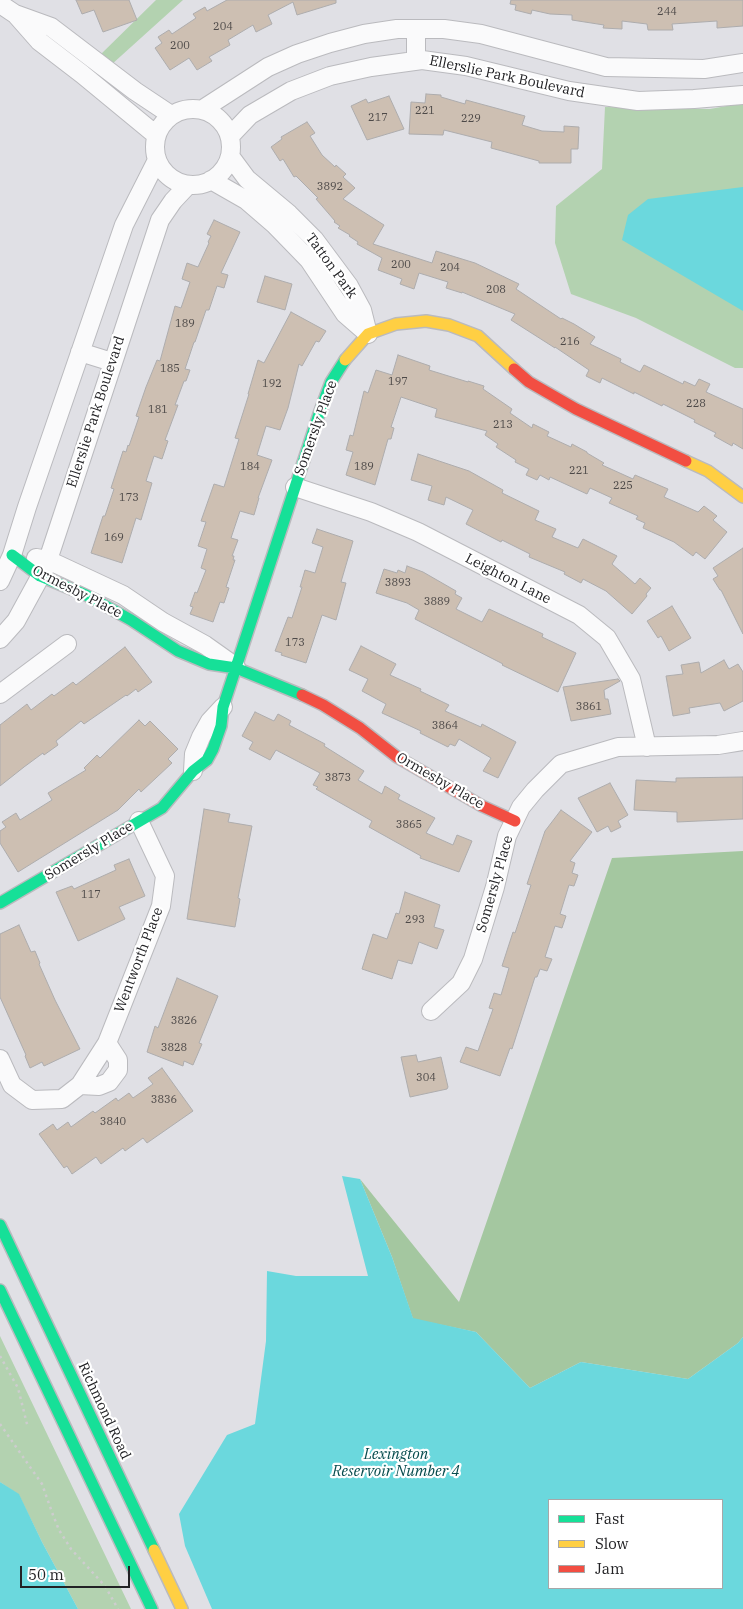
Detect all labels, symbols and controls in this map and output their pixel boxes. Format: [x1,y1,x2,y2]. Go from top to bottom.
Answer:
house number: 244 [657,5,677,19]
house number: 204 [213,20,233,34]
house number: 200 [170,39,190,53]
street label: Ellerslie Park Boulevard [428,52,586,102]
house number: 221 [415,104,435,118]
house number: 217 [368,111,388,125]
house number: 229 [461,112,481,126]
house number: 3892 [317,180,343,194]
street label: Tatton Park [302,230,360,302]
house number: 200 [391,258,411,272]
house number: 204 [440,261,460,275]
house number: 208 [486,283,506,297]
house number: 189 [175,317,195,331]
street label: Ellerslie Park Boulevard [64,334,128,490]
house number: 216 [560,335,580,349]
house number: 185 [160,362,180,376]
house number: 197 [388,375,408,389]
house number: 192 [262,377,282,391]
street label: Somersly Place [291,378,341,478]
house number: 228 [686,397,706,411]
house number: 181 [148,403,168,417]
house number: 213 [493,418,513,432]
house number: 184 [240,460,260,474]
house number: 189 [354,460,374,474]
house number: 221 [569,464,589,478]
house number: 225 [613,479,633,493]
house number: 173 [119,491,139,505]
house number: 169 [104,531,124,545]
street label: Leighton Lane [462,550,554,608]
street label: Ormesby Place [29,562,125,622]
house number: 3893 [385,576,411,590]
house number: 3889 [424,595,450,609]
house number: 173 [285,636,305,650]
house number: 3861 [576,700,602,714]
house number: 3864 [432,719,458,733]
street label: Ormesby Place [393,749,487,813]
house number: 3873 [325,771,351,785]
street label: Somersly Place [42,818,136,884]
house number: 3865 [396,818,422,832]
street label: Somersly Place [473,834,517,934]
house number: 117 [81,888,101,902]
street label: Wentworth Place [111,905,167,1015]
house number: 293 [405,913,425,927]
house number: 3826 [171,1014,197,1028]
house number: 3828 [161,1041,187,1055]
house number: 304 [416,1071,436,1085]
house number: 3836 [151,1093,177,1107]
house number: 3840 [100,1115,126,1129]
street label: Richmond Road [74,1360,134,1462]
water label: Lexington Reservoir Number 4 [332,1446,460,1481]
legend [548,1499,723,1589]
text: Fast [595,1509,625,1528]
text: Slow [595,1534,628,1553]
scale bar [22,1556,132,1588]
text: Jam [595,1559,624,1578]
text: 50 m [28,1565,64,1584]

